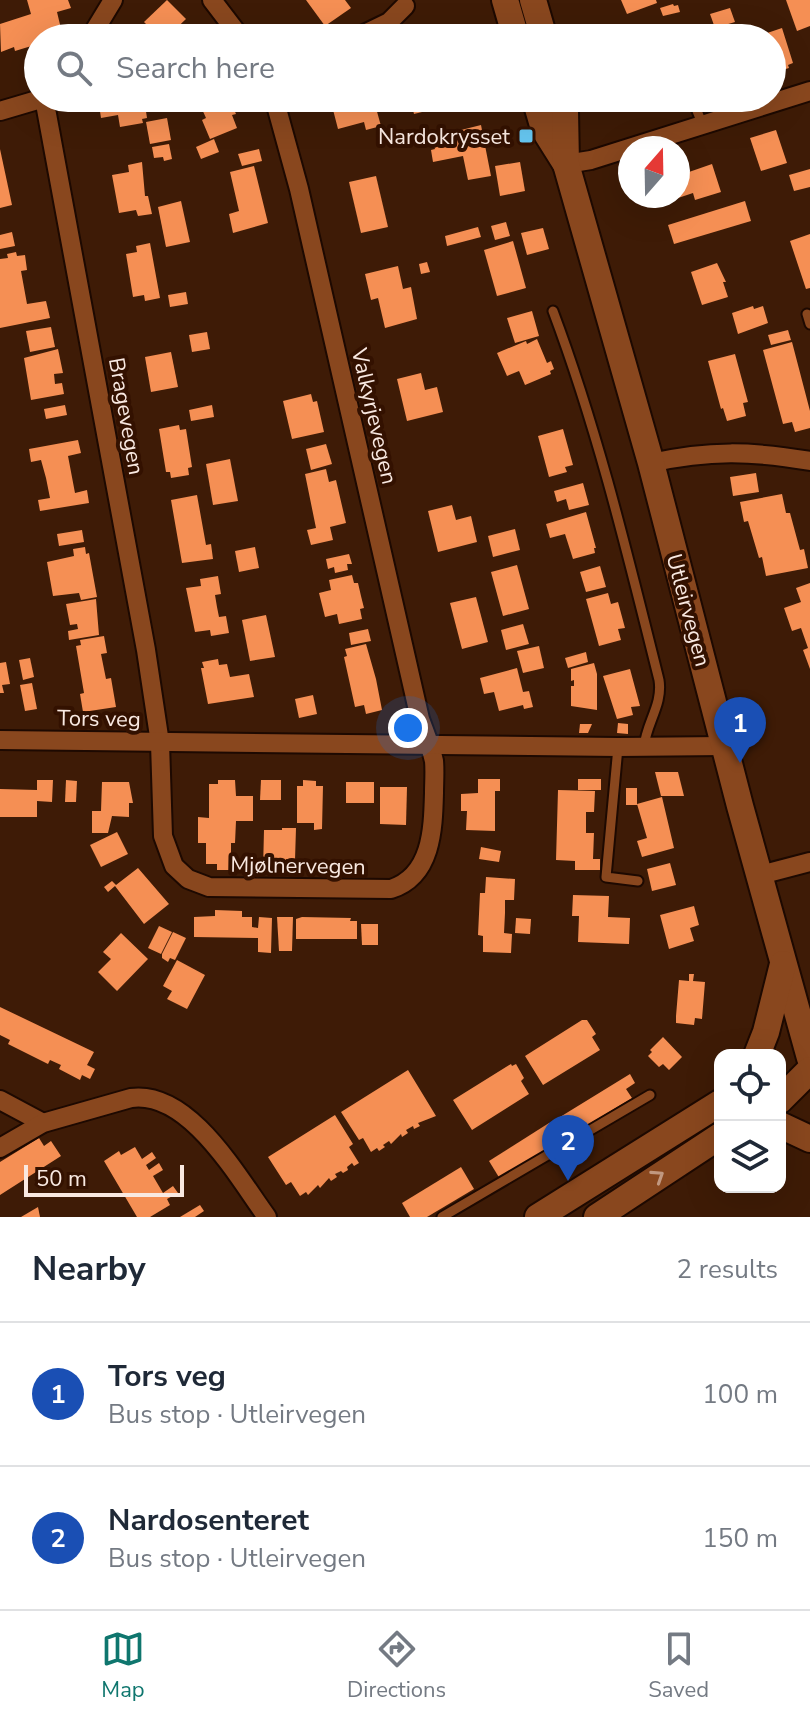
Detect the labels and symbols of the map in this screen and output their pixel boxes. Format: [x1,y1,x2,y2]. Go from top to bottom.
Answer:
place label: Nardokrysset [378,122,510,152]
marker: Nardokrysset [517,127,535,145]
north arrow [618,136,690,208]
street label: Valkyrjevegen [344,344,404,487]
street label: Bragevegen [101,355,151,477]
street label: Utleirvegen [659,551,717,670]
pin: 1 [714,697,766,763]
street label: Tors veg [57,703,141,735]
your location [388,708,428,748]
street label: Mjølnervegen [230,850,366,882]
pin: 2 [542,1115,594,1181]
scale bar [24,1161,184,1197]
one-way arrow [649,1170,663,1185]

